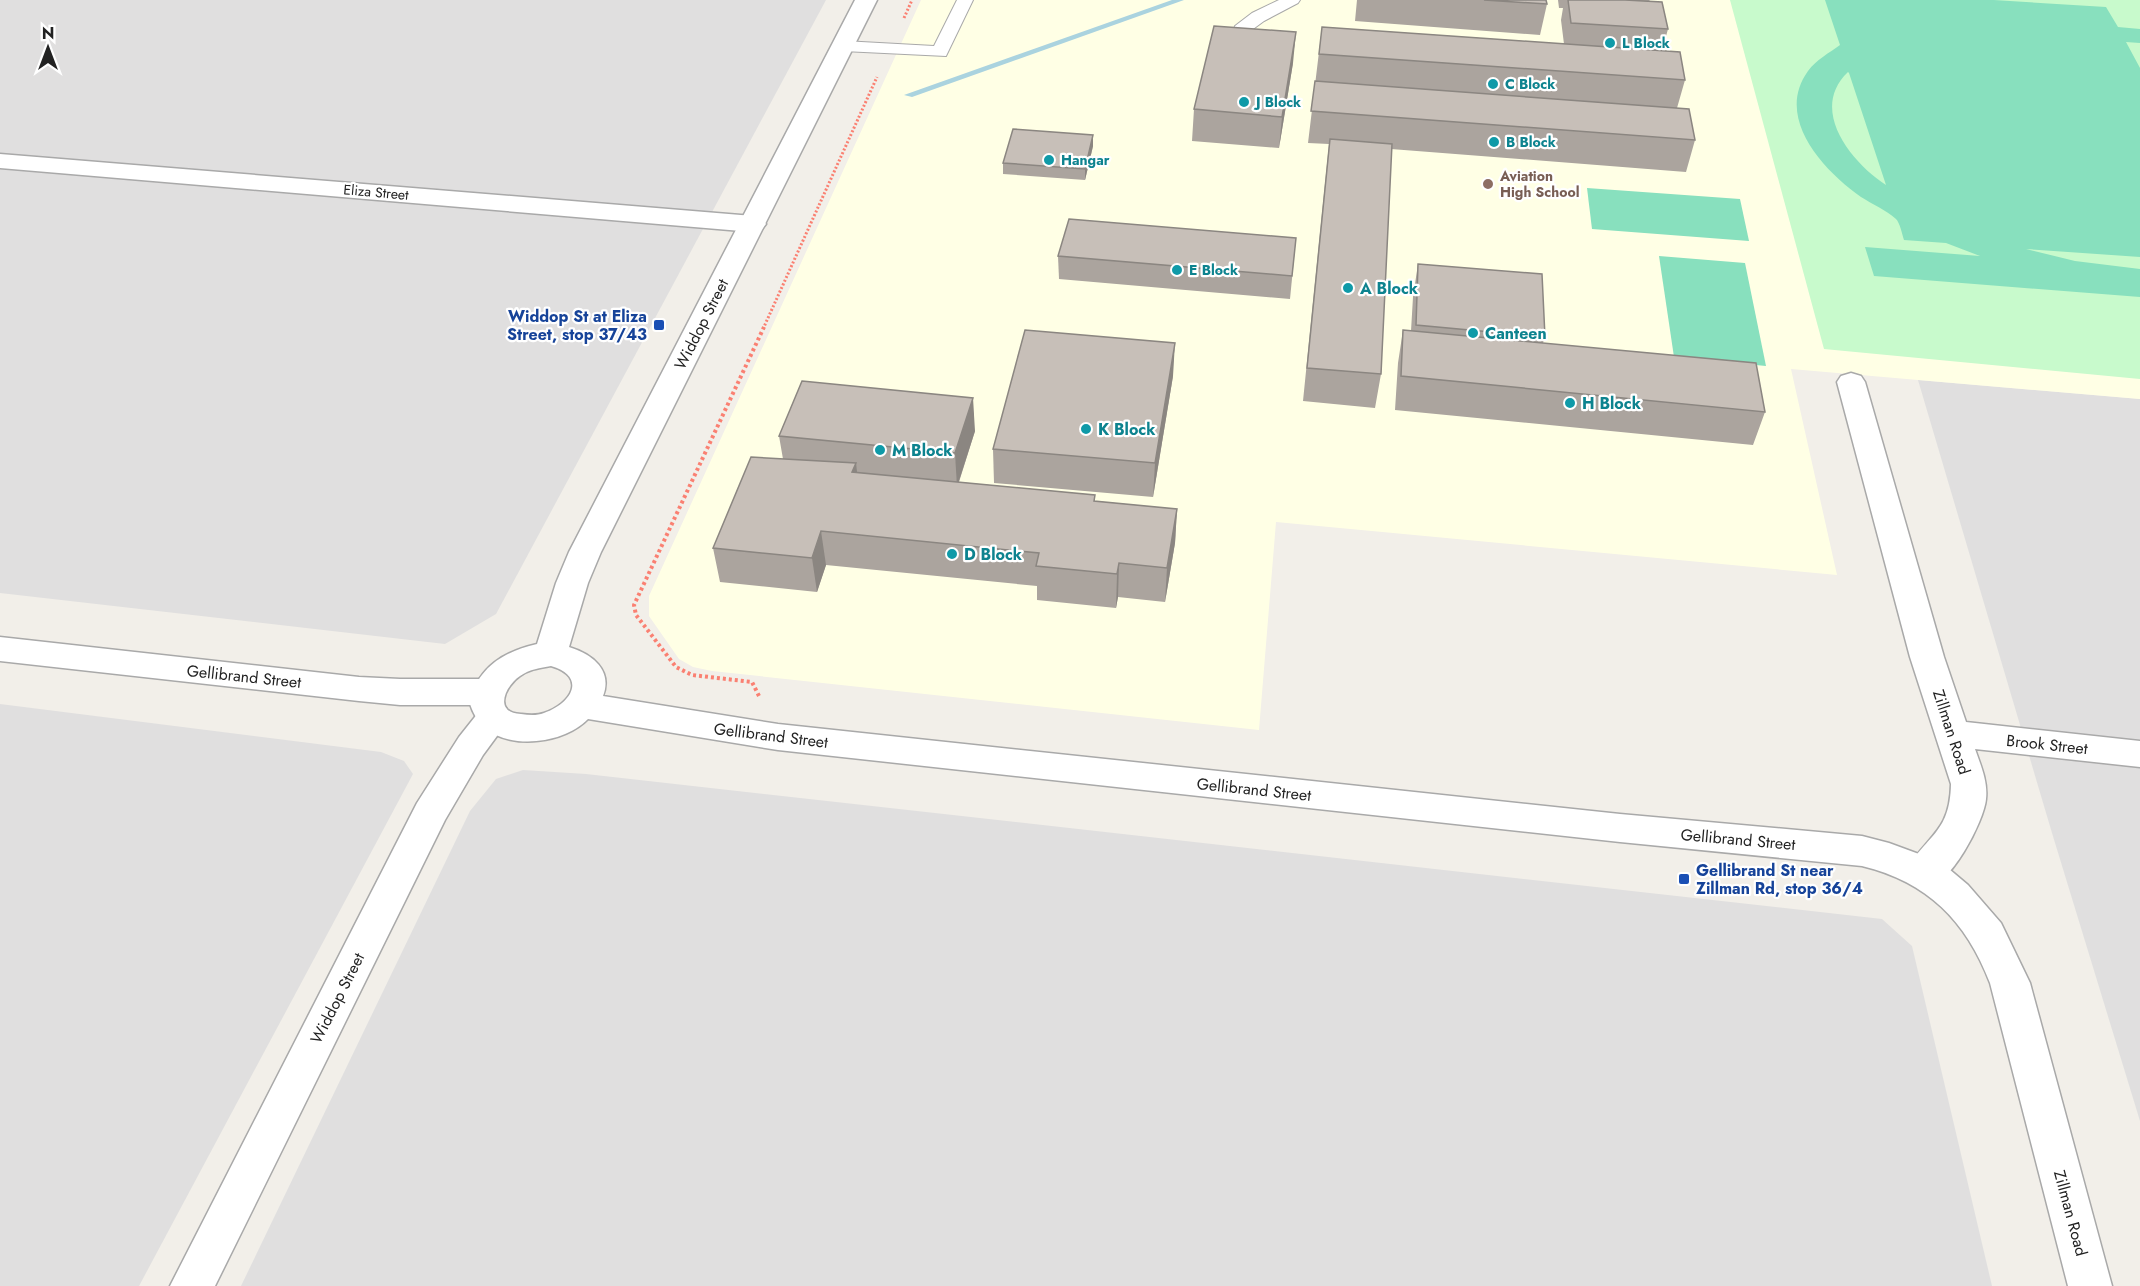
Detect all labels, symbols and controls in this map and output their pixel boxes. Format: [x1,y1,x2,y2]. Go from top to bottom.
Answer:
north arrow [18,18,78,78]
text: N [42,22,54,45]
place label: L Block [1622,33,1670,53]
marker: L Block [1603,36,1617,50]
place label: C Block [1505,74,1555,94]
marker: C Block [1486,77,1500,91]
place label: J Block [1253,92,1301,112]
marker: J Block [1237,95,1251,109]
place label: B Block [1506,132,1556,152]
marker: B Block [1487,135,1501,149]
place label: Hangar [1061,150,1110,170]
marker: Hangar [1042,153,1056,167]
place label: Aviation High School [1499,166,1580,202]
marker: Aviation High School [1481,177,1495,191]
street label: Eliza Street [343,179,410,205]
place label: E Block [1189,260,1238,280]
marker: E Block [1170,263,1184,277]
street label: Widdop Street [669,275,734,374]
place label: A Block [1359,277,1419,300]
marker: A Block [1341,281,1355,295]
place label: Widdop St at Eliza Street, stop 37/43 [507,305,647,346]
marker: Widdop St at Eliza Street, stop 37/43 [652,318,666,332]
place label: Canteen [1485,322,1547,345]
marker: Canteen [1466,326,1480,340]
place label: H Block [1582,392,1642,415]
marker: H Block [1563,396,1577,410]
place label: K Block [1098,418,1156,441]
marker: K Block [1079,422,1093,436]
place label: M Block [892,439,953,462]
marker: M Block [873,443,887,457]
place label: D Block [964,543,1023,566]
marker: D Block [945,547,959,561]
street label: Gellibrand Street [186,659,302,694]
street label: Zillman Road [1927,687,1976,778]
street label: Gellibrand Street [712,717,830,754]
street label: Brook Street [2005,729,2089,760]
street label: Gellibrand Street [1196,772,1312,807]
street label: Gellibrand Street [1680,823,1796,856]
place label: Gellibrand St near Zillman Rd, stop 36/4 [1696,859,1863,900]
marker: Gellibrand St near Zillman Rd, stop 36/4 [1677,872,1691,886]
street label: Widdop Street [305,949,370,1048]
street label: Zillman Road [2048,1168,2093,1259]

